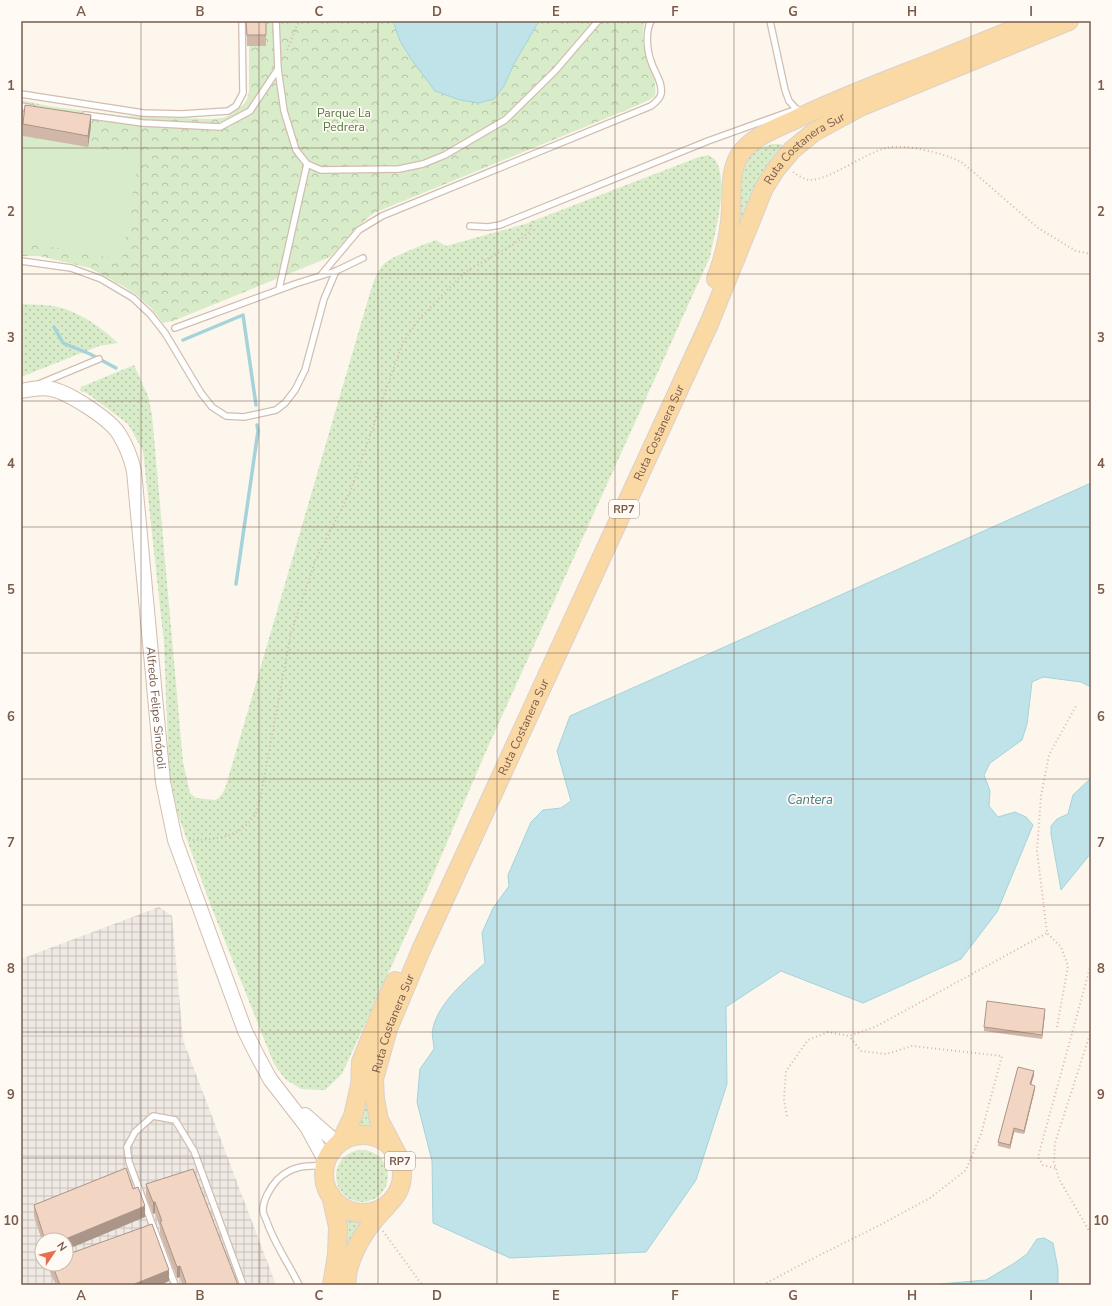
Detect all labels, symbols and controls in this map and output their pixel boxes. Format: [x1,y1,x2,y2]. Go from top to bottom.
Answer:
text: A [76,3,86,21]
text: B [196,3,205,21]
text: C [315,3,324,21]
text: D [432,3,442,21]
text: E [552,3,560,21]
text: F [671,3,679,21]
text: G [788,3,798,21]
text: H [907,3,917,21]
text: I [1029,3,1033,21]
text: 1 [7,77,15,95]
text: 1 [1097,77,1105,95]
park label: Parque La Pedrera [317,105,371,135]
street label: Ruta Costanera Sur [760,108,848,188]
text: 2 [7,203,15,221]
text: 2 [1097,203,1105,221]
text: 3 [7,329,15,347]
text: 3 [1097,329,1105,347]
street label: Ruta Costanera Sur [630,381,688,484]
text: 4 [7,455,15,473]
text: 4 [1097,455,1105,473]
road number: RP7 [609,500,639,518]
text: 5 [7,581,15,599]
text: 5 [1097,581,1105,599]
street label: Alfredo Felipe Sinópoli [142,646,170,770]
street label: Ruta Costanera Sur [494,676,553,778]
text: 6 [7,708,15,726]
text: 6 [1097,708,1105,726]
water label: Cantera [787,791,833,809]
text: 7 [7,834,15,852]
text: 7 [1097,834,1105,852]
text: 8 [7,960,15,978]
text: 8 [1097,960,1105,978]
street label: Ruta Costanera Sur [368,971,418,1075]
text: 9 [7,1086,15,1104]
text: 9 [1097,1086,1105,1104]
road number: RP7 [385,1152,415,1170]
text: 10 [3,1212,19,1230]
text: 10 [1093,1212,1109,1230]
north arrow [34,1232,74,1272]
text: N [53,1239,70,1254]
text: A [76,1287,86,1305]
text: B [196,1287,205,1305]
text: C [315,1287,324,1305]
text: D [432,1287,442,1305]
text: E [552,1287,560,1305]
text: F [671,1287,679,1305]
text: G [788,1287,798,1305]
text: H [907,1287,917,1305]
text: I [1029,1287,1033,1305]

